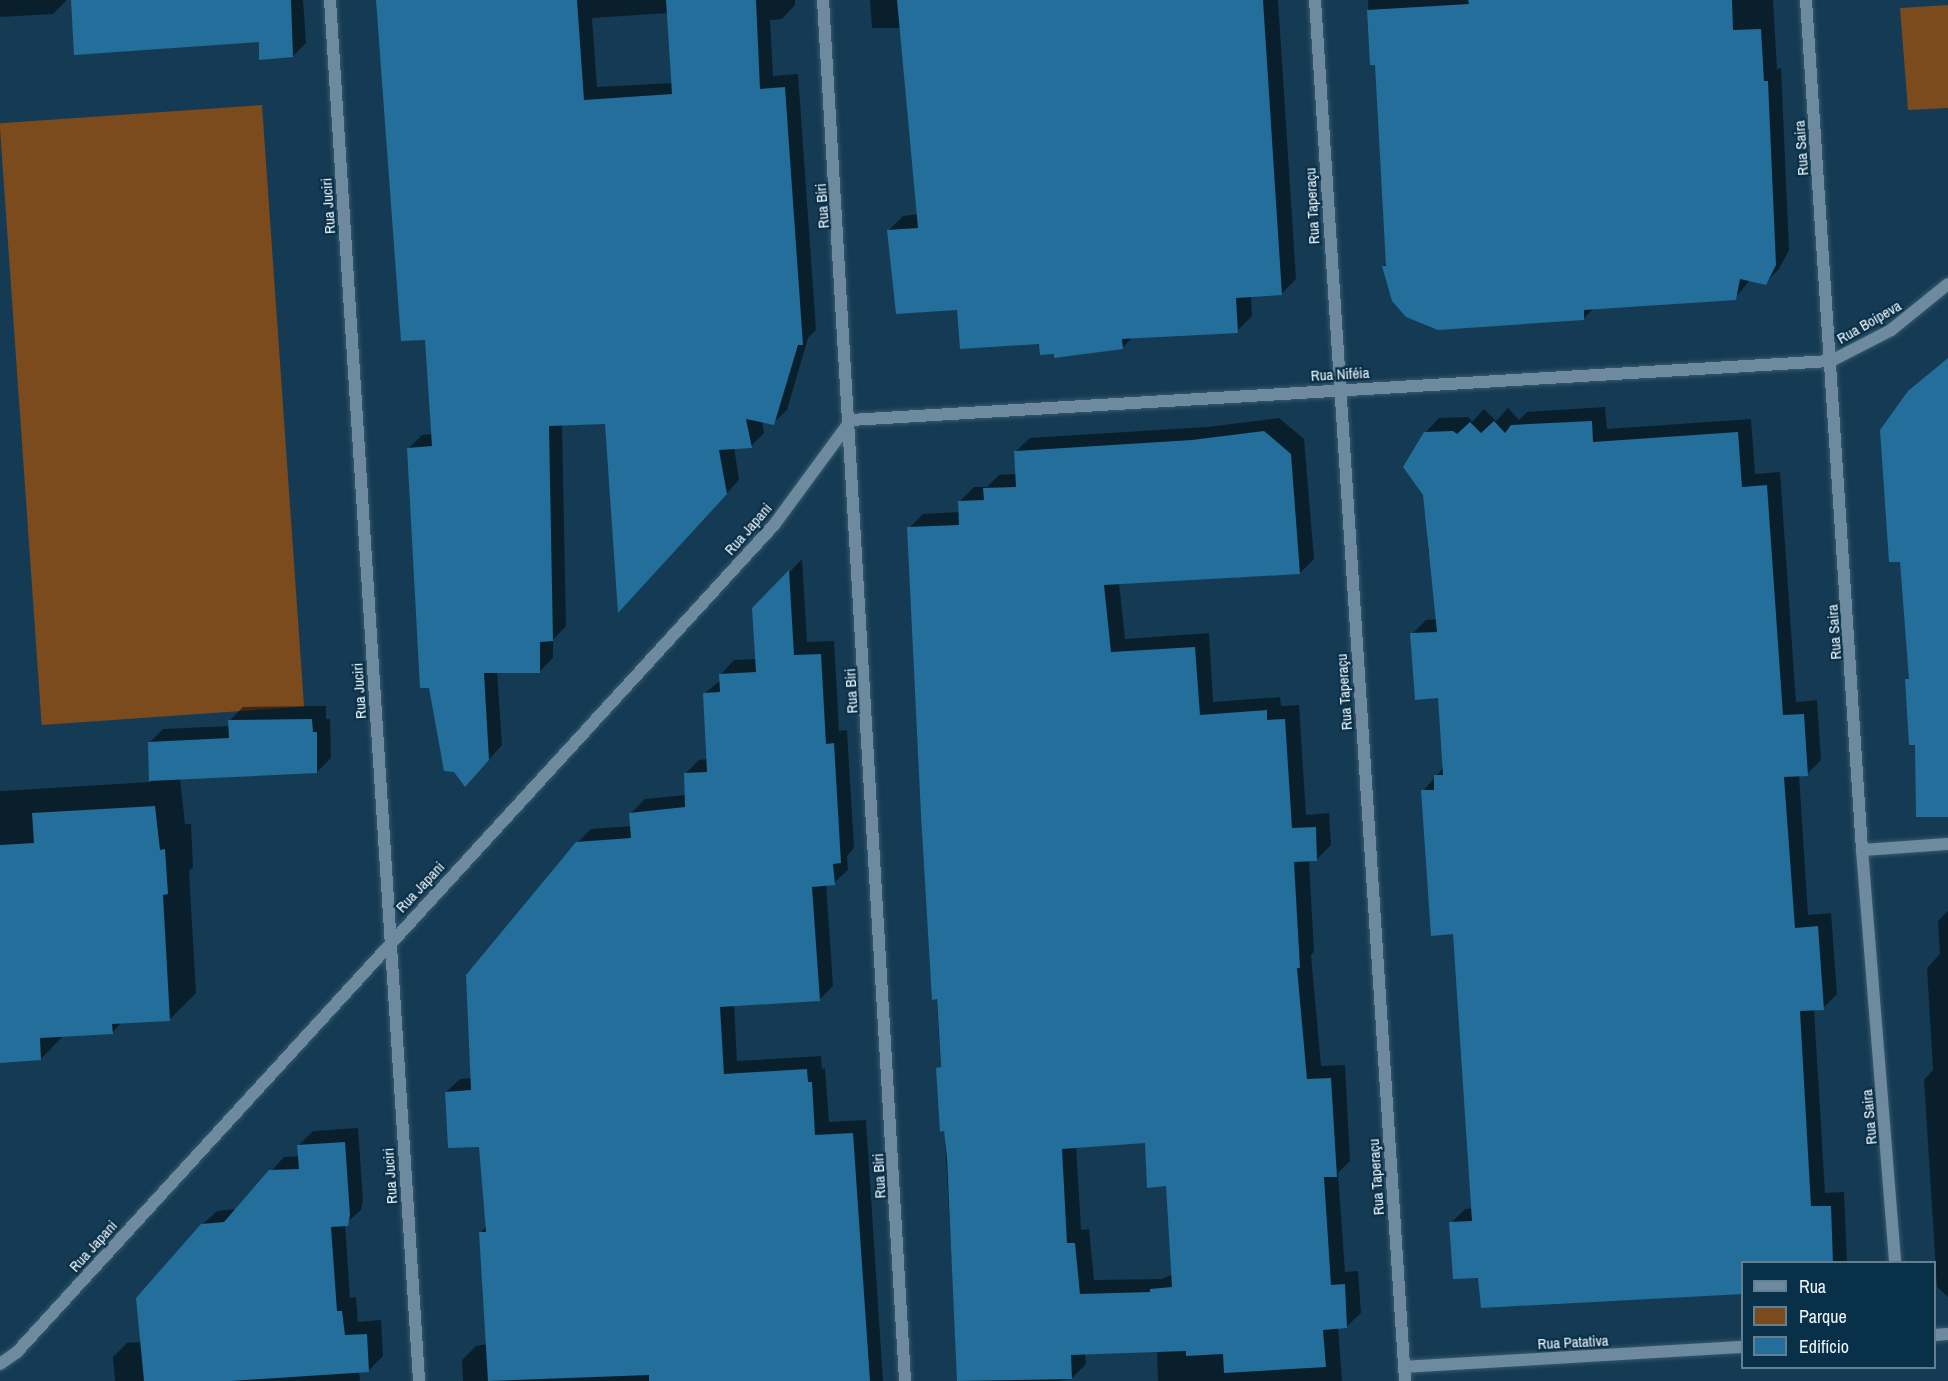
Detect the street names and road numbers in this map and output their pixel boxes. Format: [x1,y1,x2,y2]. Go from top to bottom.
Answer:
street label: Rua Saira [1790,120,1812,176]
street label: Rua Taperaçu [1301,167,1323,245]
street label: Rua Juciri [317,177,339,235]
street label: Rua Biri [811,183,833,229]
street label: Rua Boipeva [1834,296,1904,348]
street label: Rua Niféia [1310,363,1370,385]
street label: Rua Japani [721,499,775,559]
street label: Rua Saira [1823,604,1845,660]
street label: Rua Taperaçu [1332,653,1356,731]
street label: Rua Juciri [348,662,370,720]
street label: Rua Biri [841,668,861,714]
street label: Rua Japani [392,858,448,916]
street label: Rua Saira [1858,1089,1880,1145]
street label: Rua Taperaçu [1364,1138,1388,1216]
street label: Rua Juciri [379,1147,401,1205]
street label: Rua Biri [869,1153,889,1199]
street label: Rua Japani [65,1217,121,1275]
street label: Rua Patativa [1537,1331,1609,1353]

